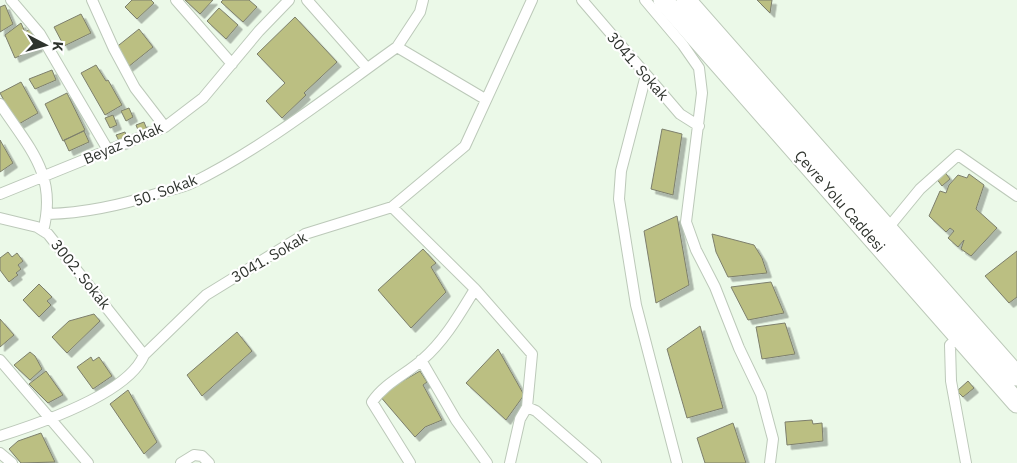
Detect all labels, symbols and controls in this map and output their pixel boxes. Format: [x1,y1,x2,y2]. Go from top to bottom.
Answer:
north arrow [20,20,70,70]
street label: 3041. Sokak [603,28,673,104]
text: K [48,41,67,52]
street label: Beyaz Sokak [80,118,166,168]
street label: Çevre Yolu Caddesi [791,146,889,256]
street label: 50. Sokak [131,170,200,210]
street label: 3041. Sokak [228,228,310,286]
street label: 3002. Sokak [47,235,115,313]

